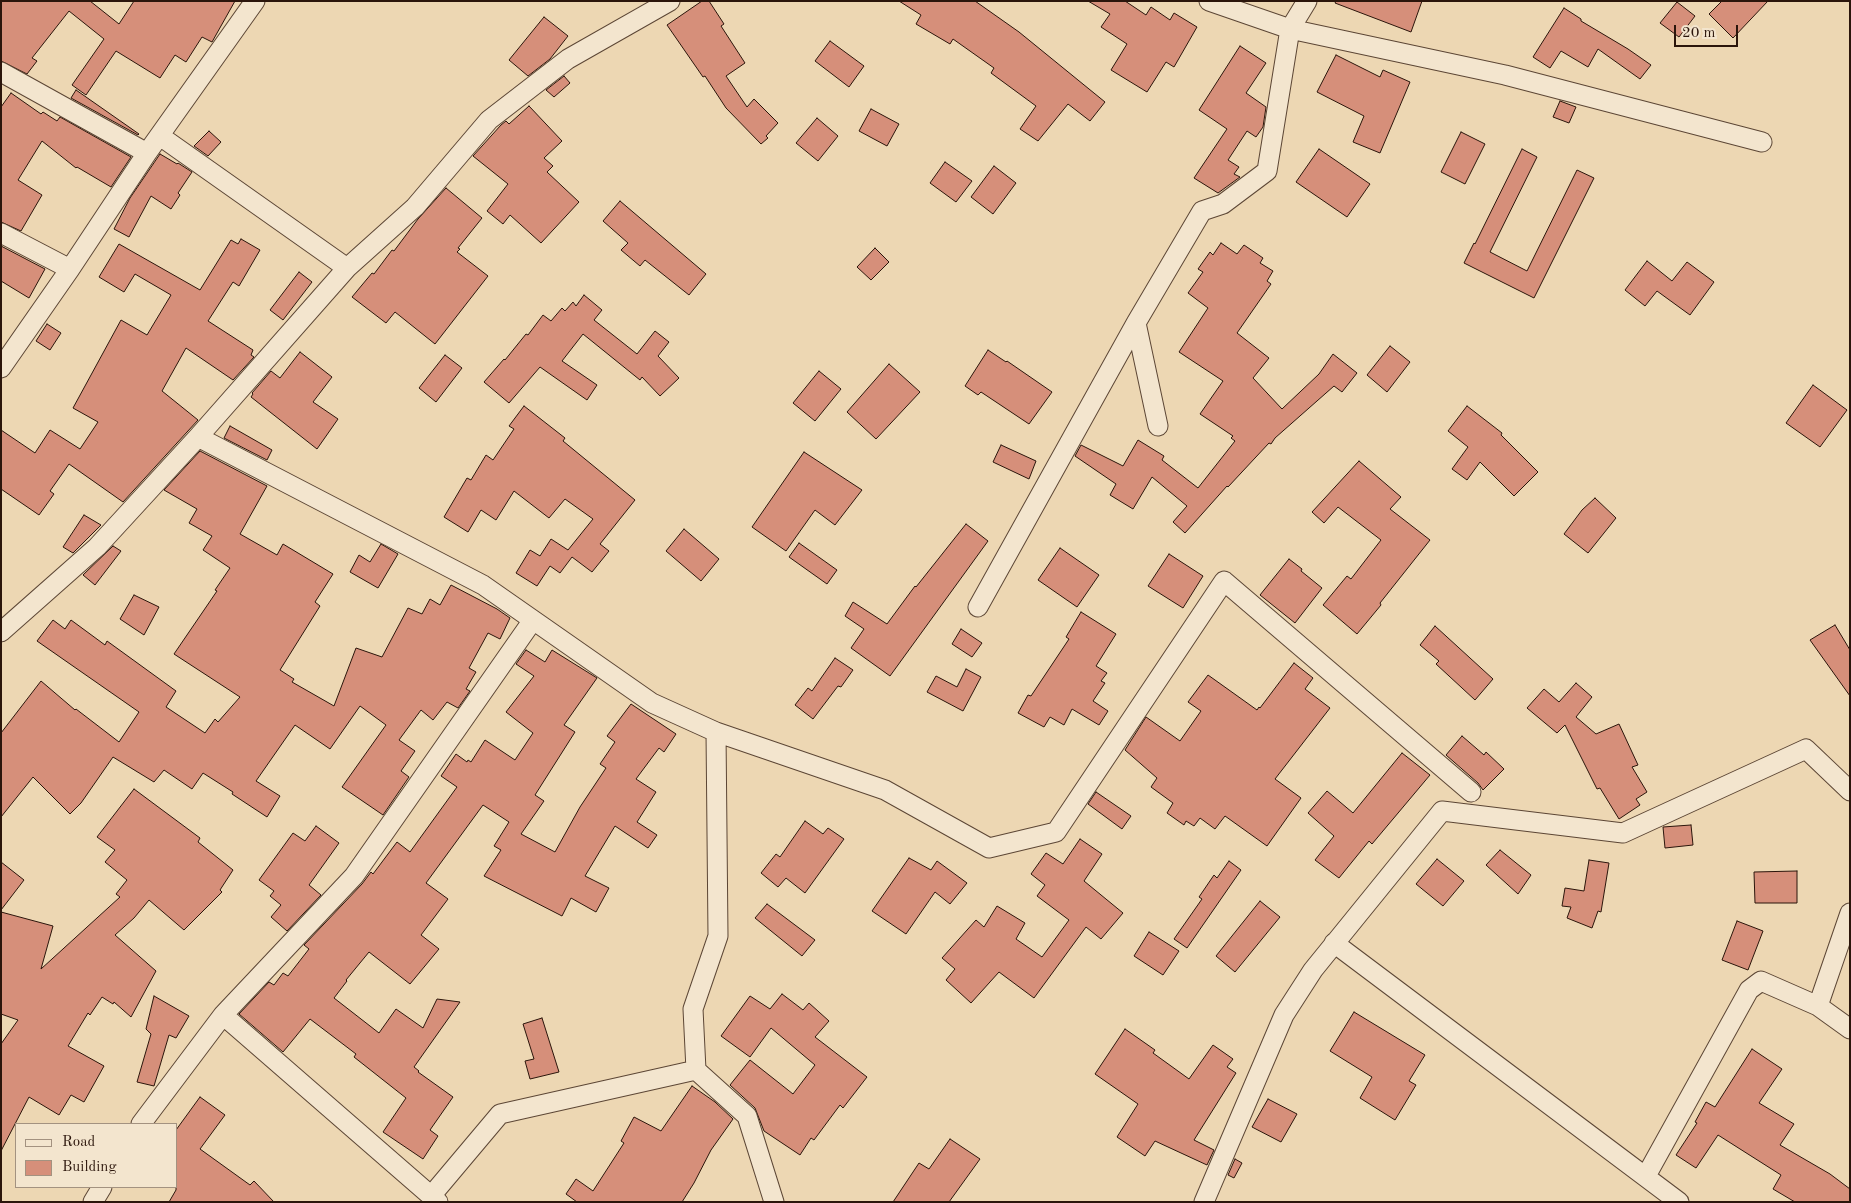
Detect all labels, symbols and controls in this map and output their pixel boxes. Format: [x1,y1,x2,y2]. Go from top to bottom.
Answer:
scale bar [1676,15,1740,47]
text: 20 m [1682,26,1716,41]
legend [15,1123,178,1188]
text: Road [62,1135,95,1150]
text: Building [62,1160,117,1175]

